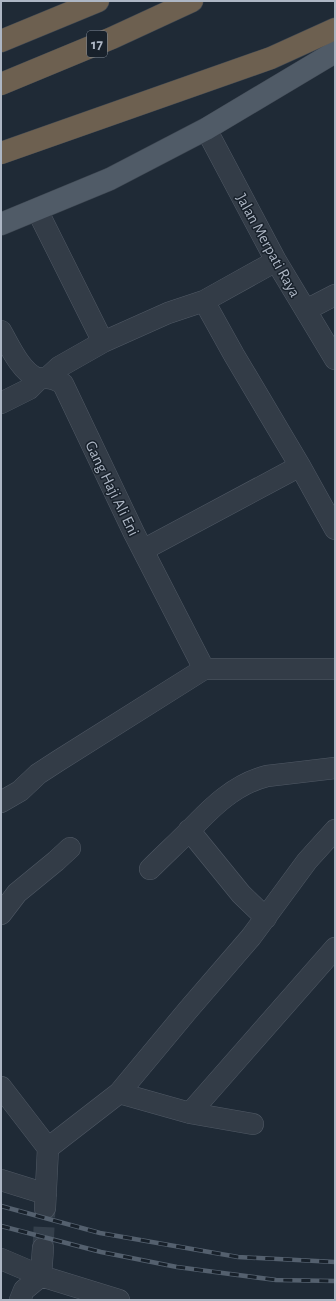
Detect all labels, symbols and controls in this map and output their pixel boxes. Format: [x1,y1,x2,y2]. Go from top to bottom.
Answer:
road number: 17 [87,31,107,57]
street label: Jalan Merpati Raya [232,191,303,301]
street label: Gang Haji Ali Eni [81,438,142,539]

